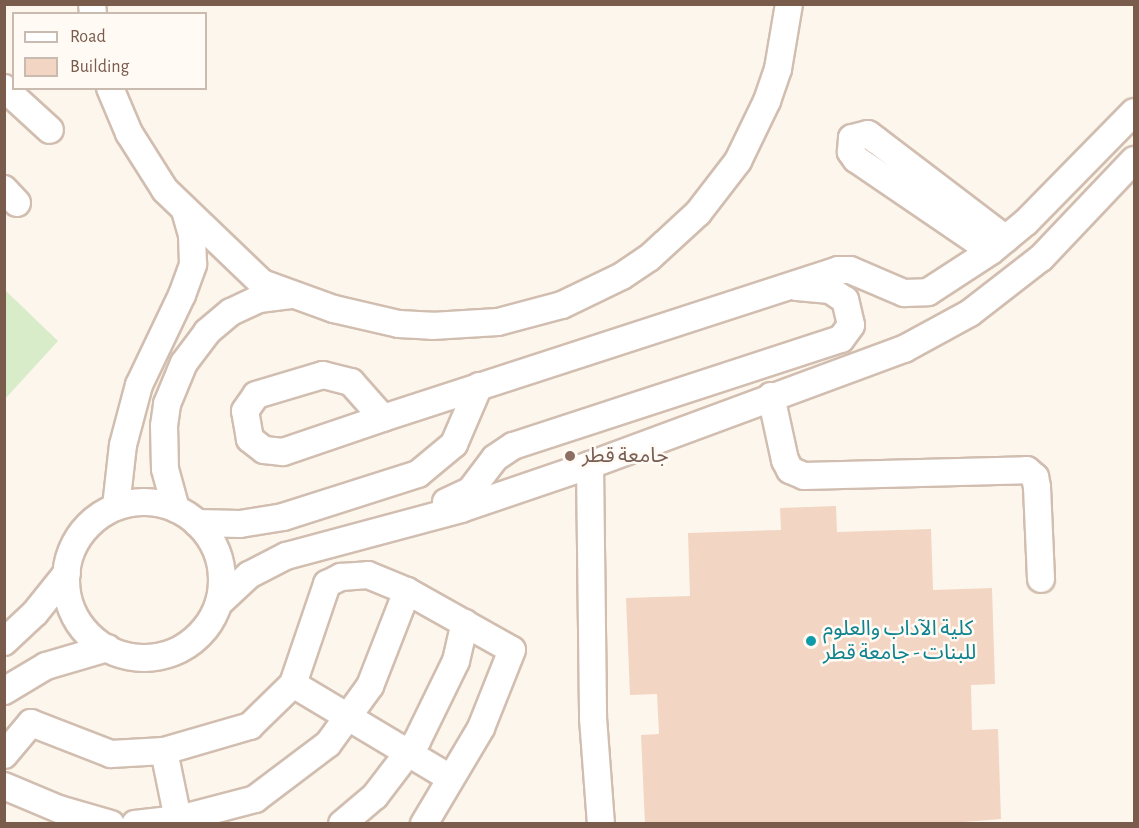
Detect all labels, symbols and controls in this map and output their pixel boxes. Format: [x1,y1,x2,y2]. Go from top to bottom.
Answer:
legend [12,12,207,90]
text: Road [70,28,106,46]
text: Building [70,58,129,76]
place label: جامعة قطر [582,443,669,469]
marker: جامعة قطر [563,449,577,463]
place label: كلية الآداب والعلوم للبنات - جامعة قطر [823,616,976,666]
marker: كلية الآداب والعلوم للبنات - جامعة قطر [804,634,818,648]

